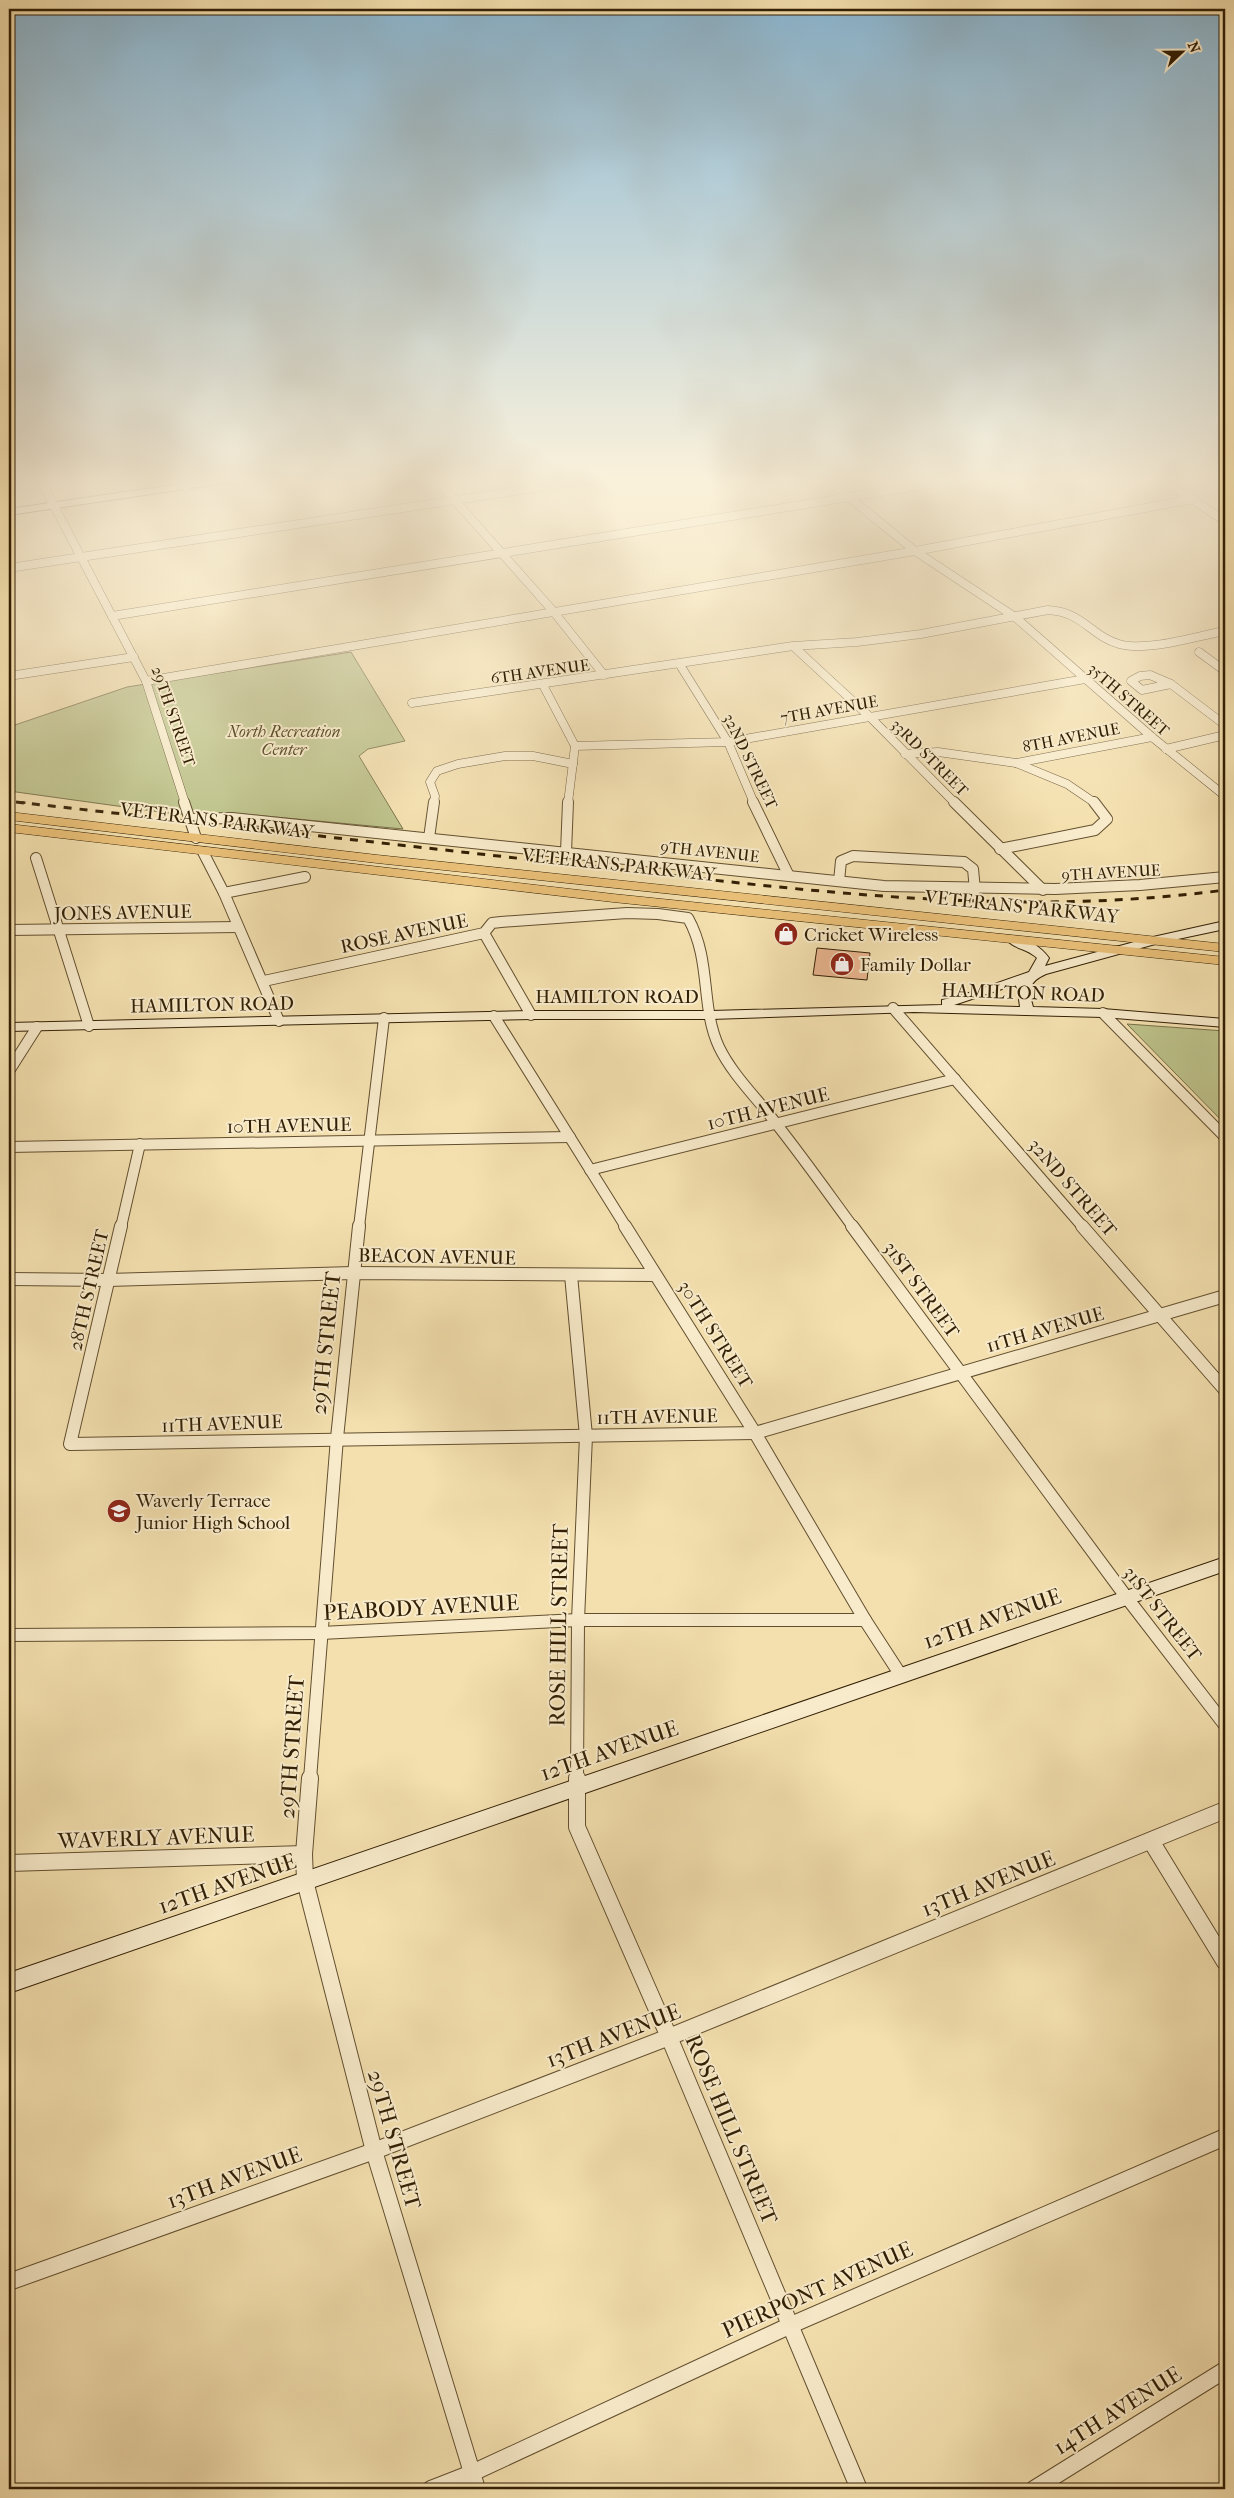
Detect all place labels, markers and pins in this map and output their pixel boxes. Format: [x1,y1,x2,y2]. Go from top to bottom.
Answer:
shop icon: Cricket Wireless [773,921,799,947]
place label: Cricket Wireless [804,924,938,946]
shop icon: Family Dollar [829,951,855,977]
place label: Family Dollar [860,954,972,976]
place label: Waverly Terrace Junior High School [134,1490,290,1534]
school or university icon: Waverly Terrace Junior High School [106,1498,132,1524]

